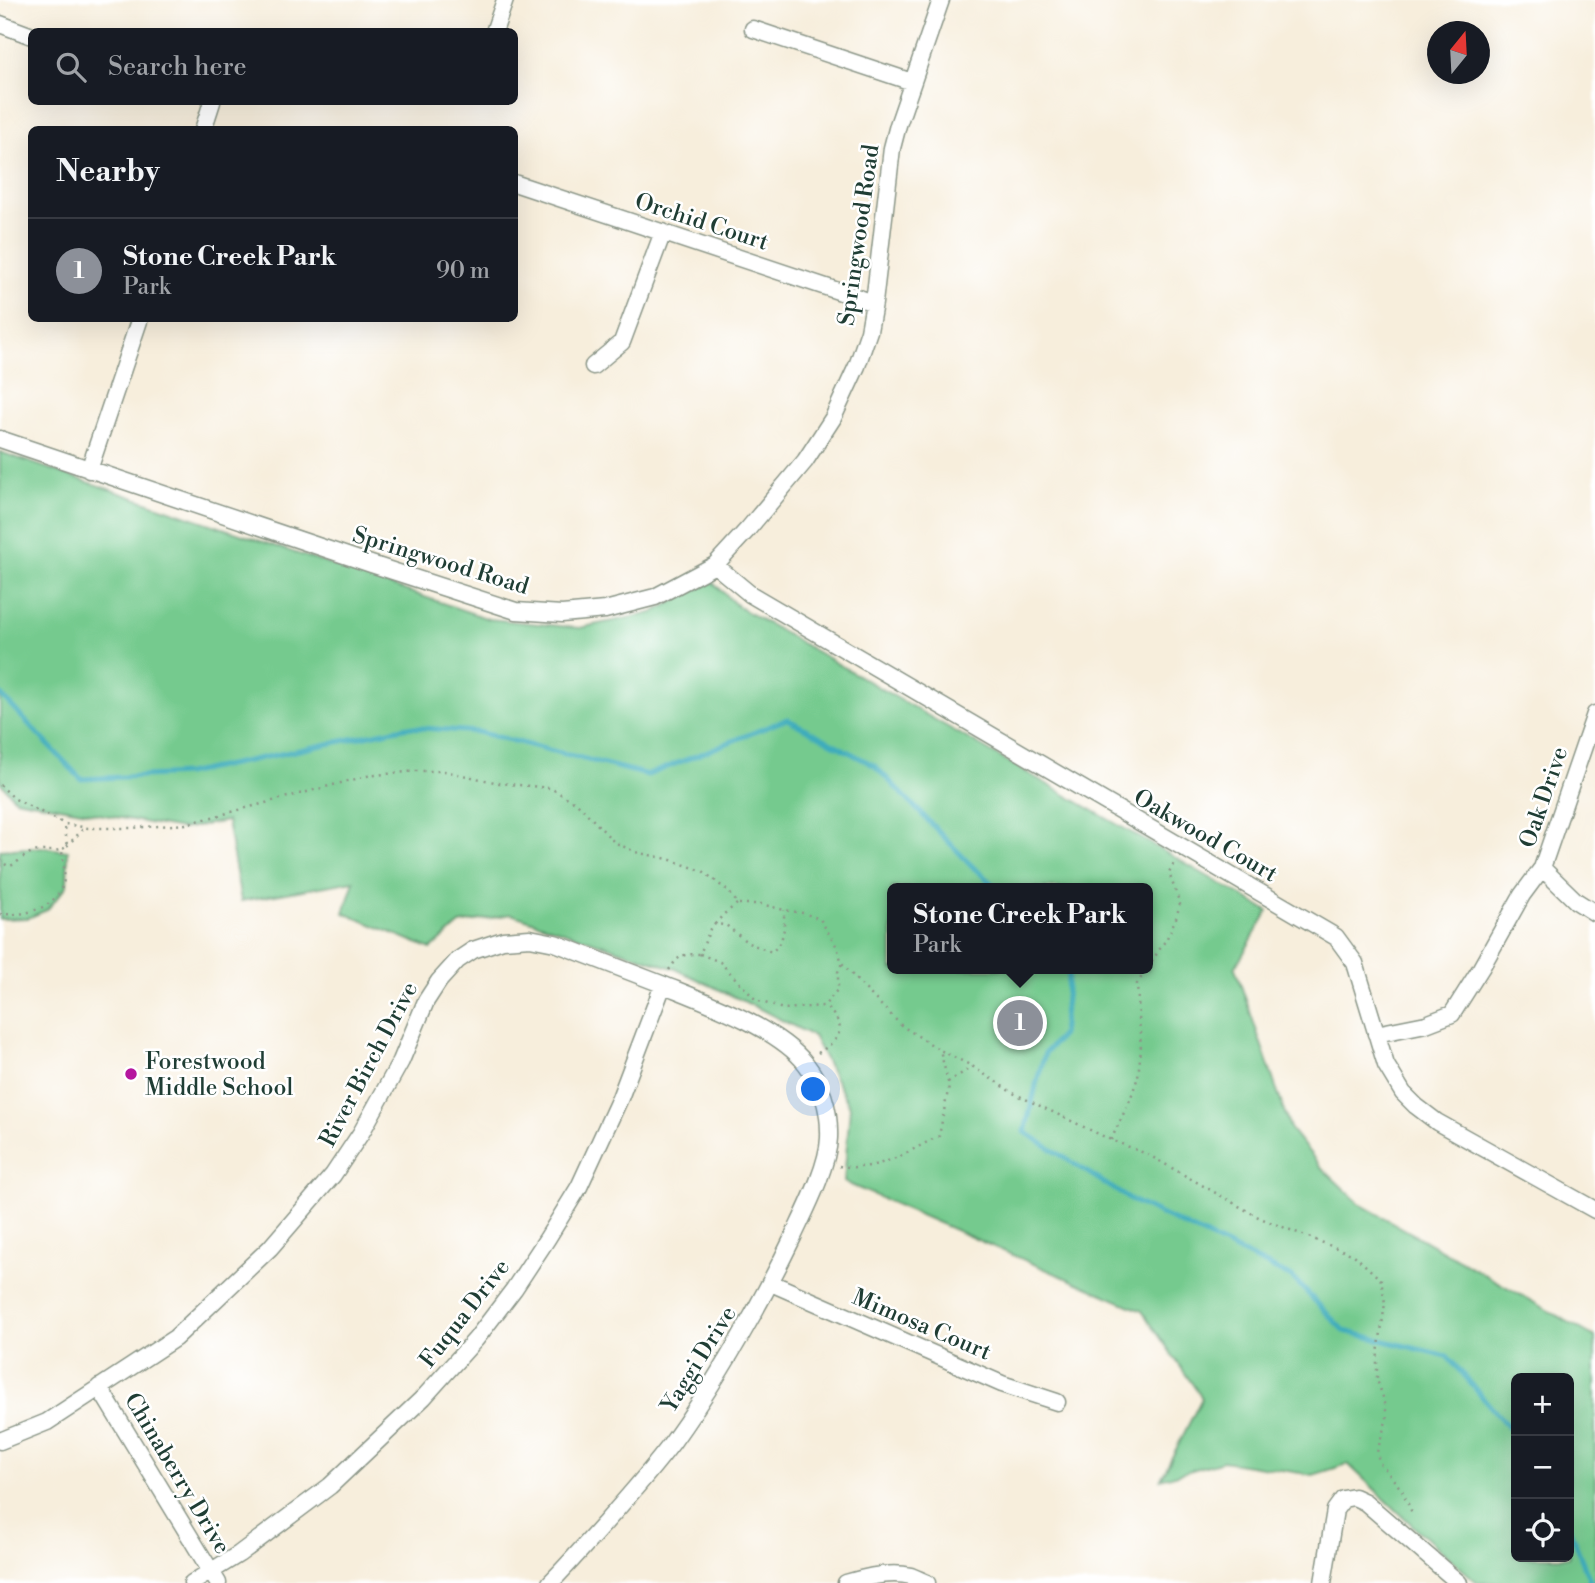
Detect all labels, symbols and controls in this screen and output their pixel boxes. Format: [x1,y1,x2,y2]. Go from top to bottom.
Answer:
north arrow [1427,21,1490,84]
search box [28,28,518,105]
icon: search [52,48,90,86]
text: Search here [108,51,247,83]
street label: Springwood Road [832,143,886,328]
text: Nearby [56,153,160,191]
street label: Orchid Court [631,187,772,257]
text: Stone Creek Park [123,241,336,273]
text: 1 [73,257,85,285]
text: 90 m [436,257,490,285]
text: Park [123,273,171,301]
street label: Springwood Road [349,521,532,601]
street label: Oak Drive [1514,743,1574,851]
street label: Oakwood Court [1129,783,1282,888]
popup [887,883,1153,974]
text: Stone Creek Park [913,899,1127,931]
text: Park [913,931,961,959]
street label: River Birch Drive [314,977,424,1152]
pin: 1 [997,997,1043,1049]
place label: Forestwood Middle School [145,1048,293,1102]
marker: Forestwood Middle School [123,1066,139,1082]
your location [796,1072,830,1106]
street label: Fuqua Drive [414,1254,516,1374]
street label: Mimosa Court [848,1283,995,1367]
street label: Yaggi Drive [655,1301,743,1419]
map controls [1511,1373,1574,1562]
button: + [1511,1373,1574,1436]
street label: Chinaberry Drive [118,1388,236,1559]
button: − [1511,1436,1574,1499]
button: locate [1511,1499,1574,1562]

